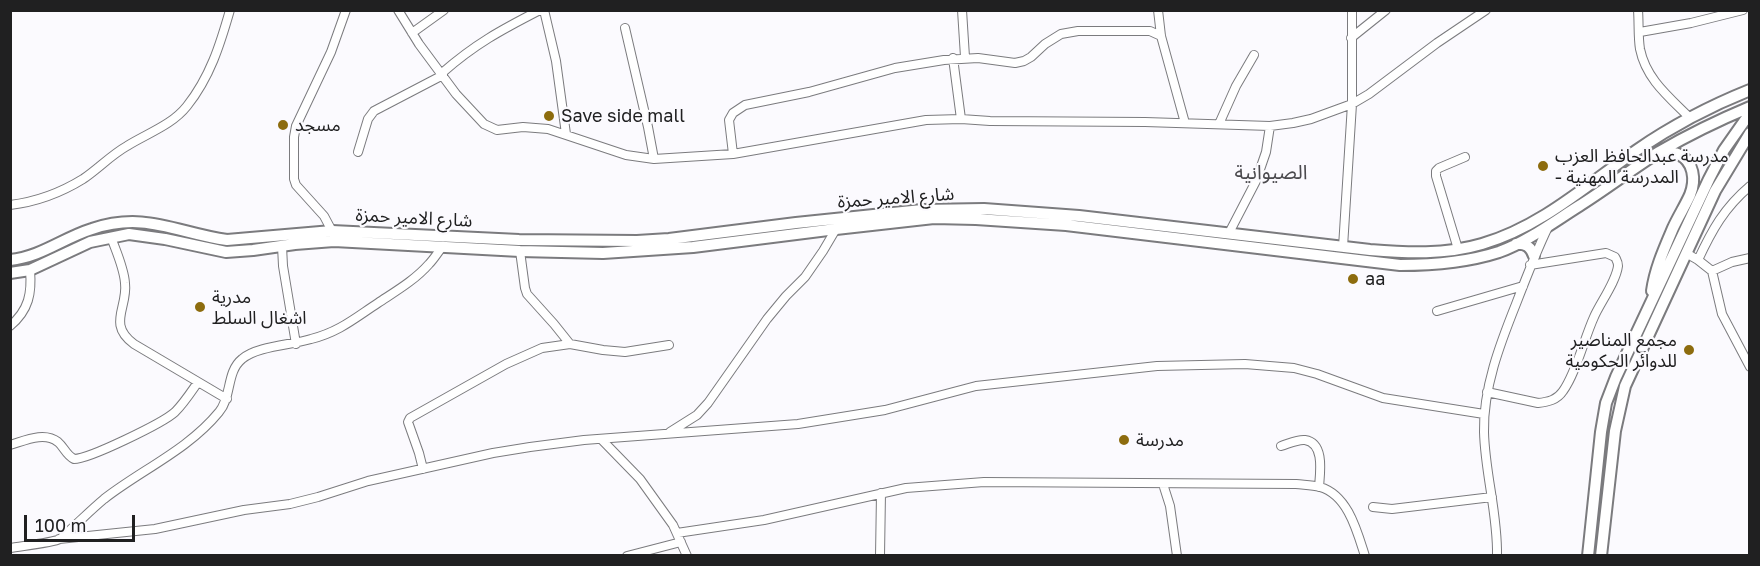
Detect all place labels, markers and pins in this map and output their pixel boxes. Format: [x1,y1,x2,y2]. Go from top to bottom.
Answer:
place label: Save side mall [561,105,685,127]
marker: Save side mall [542,109,556,123]
place label: مسجد [295,114,341,136]
marker: مسجد [276,118,290,132]
place label: مدرسة عبدالحافظ العزب - المدرسة المهنية [1555,145,1729,188]
marker: مدرسة عبدالحافظ العزب - المدرسة المهنية [1536,159,1550,173]
place label: aa [1365,268,1385,290]
marker: aa [1346,272,1360,286]
place label: مدرية اشغال السلط [212,286,307,328]
marker: مدرية اشغال السلط [193,300,207,314]
place label: مجمع المناصير للدوائر الحكومية [1566,329,1677,372]
marker: مجمع المناصير للدوائر الحكومية [1682,343,1696,357]
place label: مدرسة [1136,429,1184,451]
marker: مدرسة [1117,433,1131,447]

